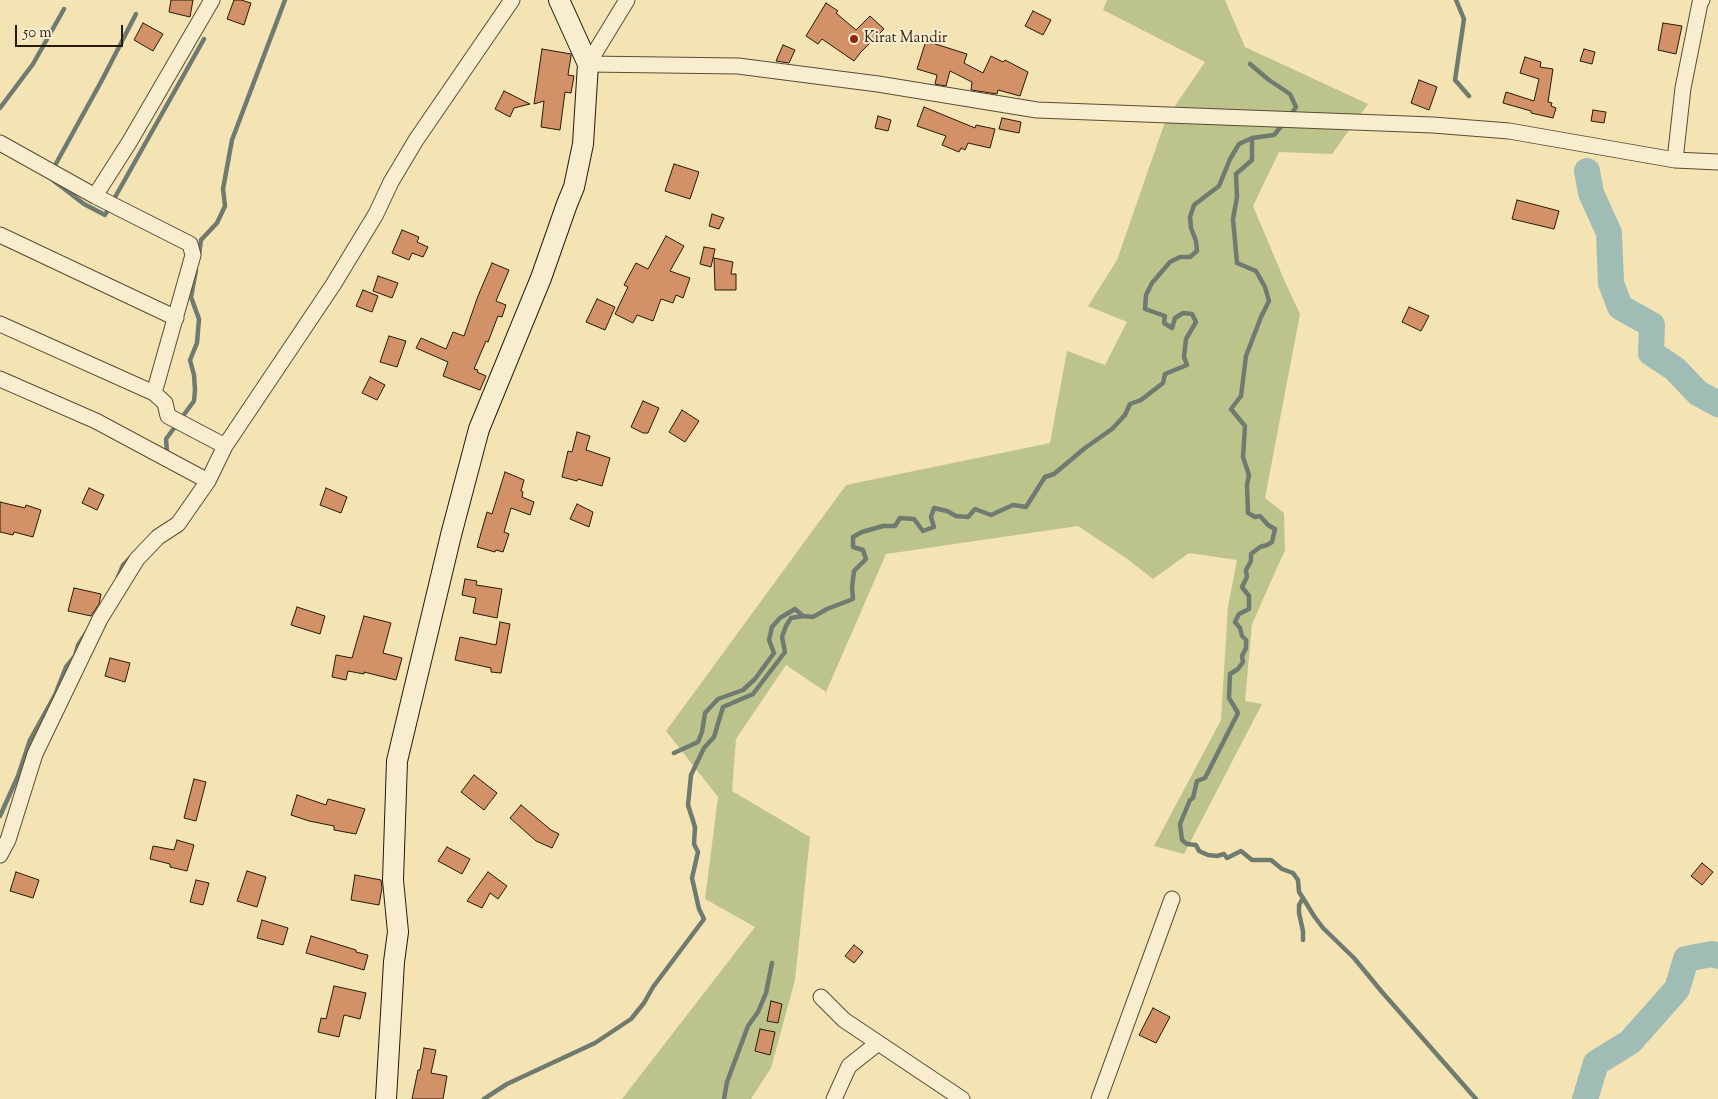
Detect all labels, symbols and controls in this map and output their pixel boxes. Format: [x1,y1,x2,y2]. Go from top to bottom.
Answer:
scale bar [18,15,125,47]
text: 50 m [23,23,52,44]
place label: Kirat Mandir [864,30,947,48]
marker: Kirat Mandir [848,33,860,45]

